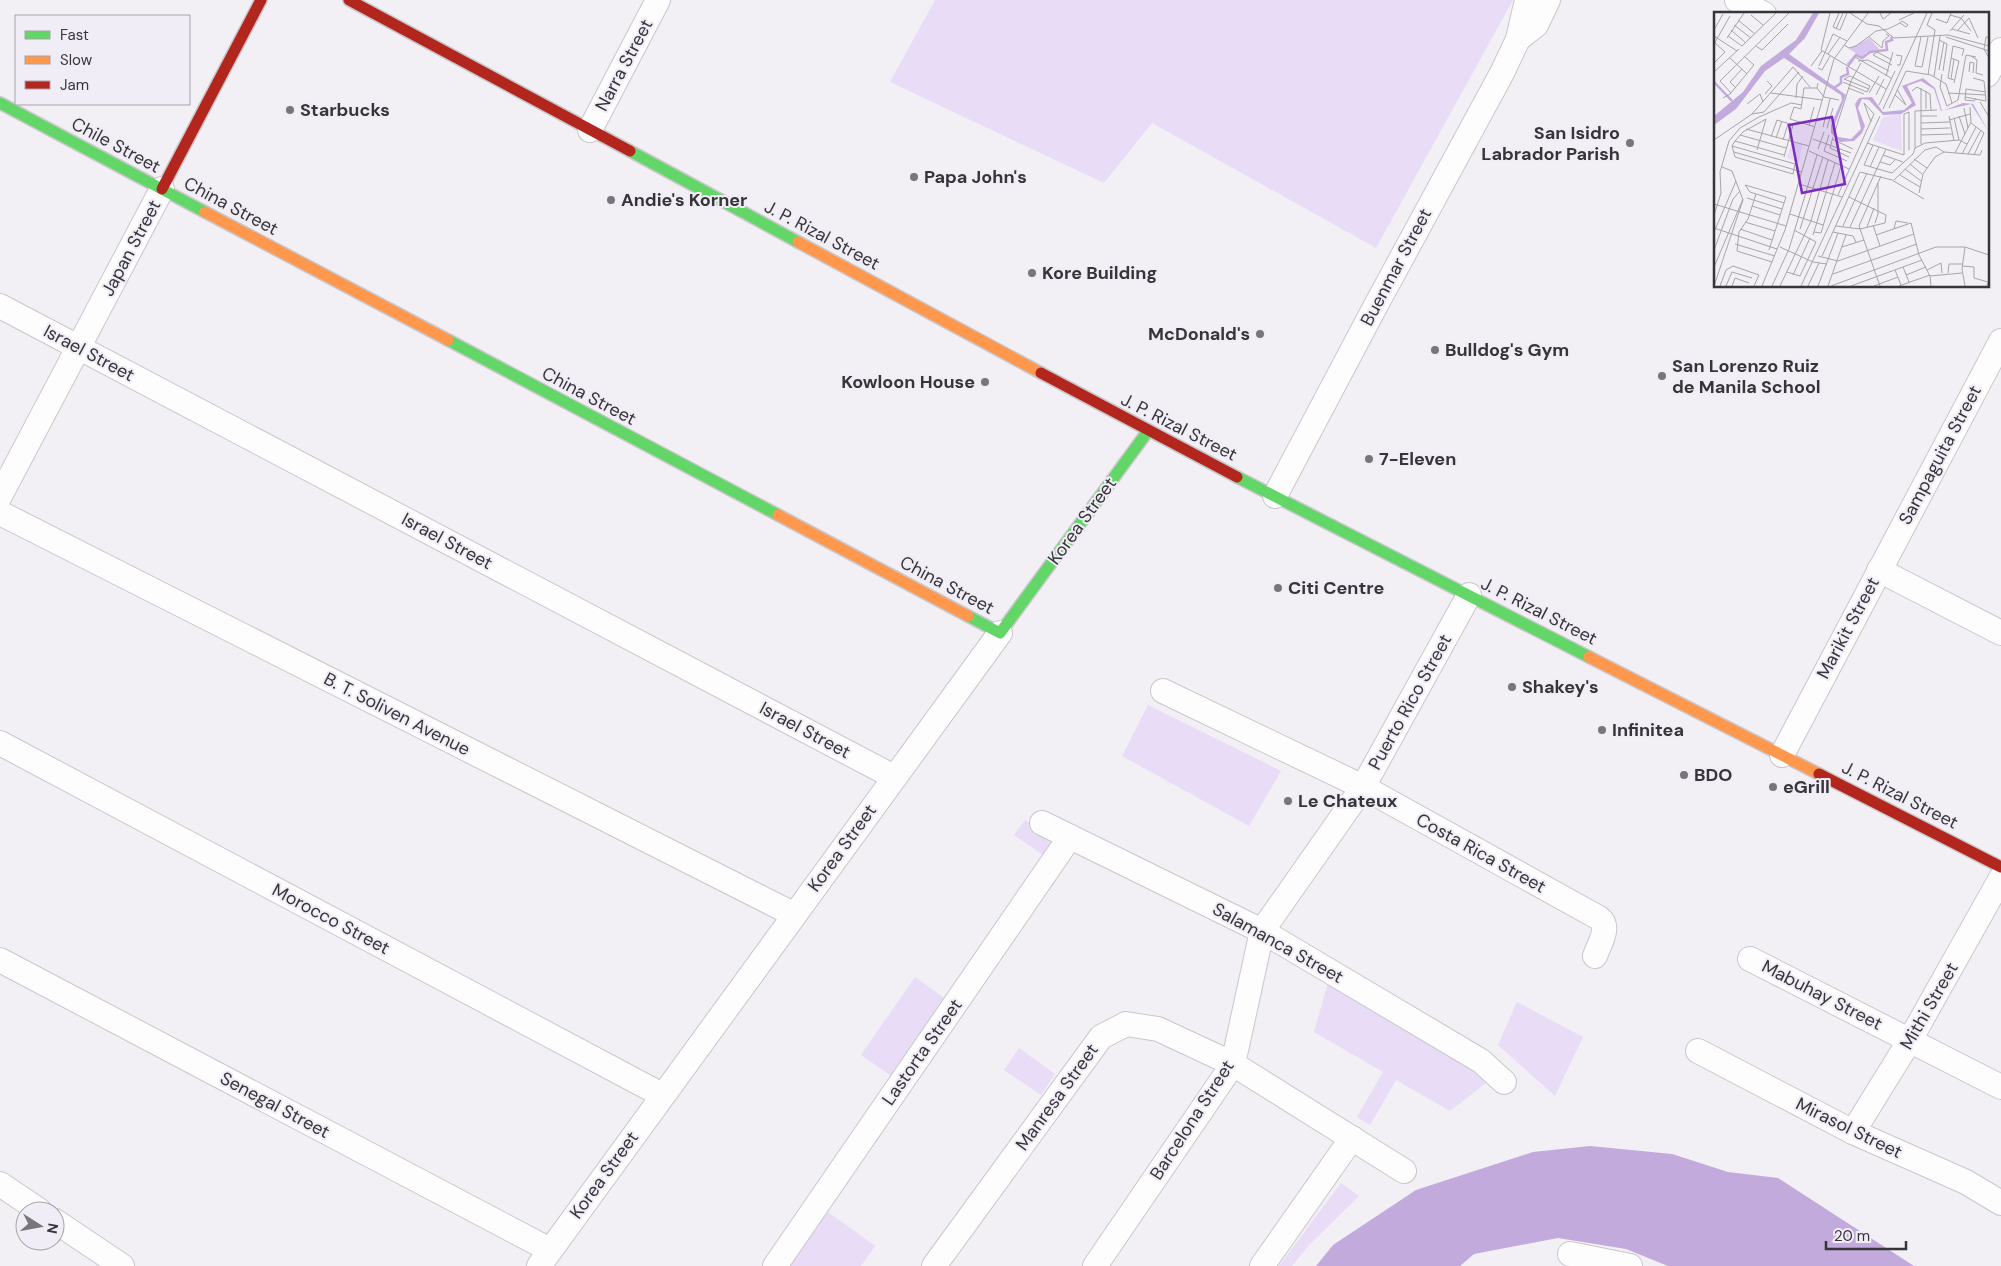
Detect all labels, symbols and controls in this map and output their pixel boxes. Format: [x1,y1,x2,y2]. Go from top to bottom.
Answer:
inset map [1714,12,1988,288]
legend [15,15,190,105]
street label: Narra Street [590,15,658,115]
text: Fast [60,25,89,45]
text: Slow [60,50,93,70]
text: Jam [60,75,89,95]
place label: Starbucks [300,98,390,122]
marker: Starbucks [284,104,296,116]
street label: Chile Street [67,111,165,179]
place label: San Isidro Labrador Parish [1481,121,1620,166]
marker: San Isidro Labrador Parish [1624,137,1636,149]
place label: Papa John's [924,165,1027,189]
street label: China Street [180,171,282,241]
marker: Papa John's [908,171,920,183]
place label: Andie's Korner [621,188,747,212]
marker: Andie's Korner [605,194,617,206]
street label: J. P. Rizal Street [760,194,884,276]
street label: Japan Street [96,196,166,300]
street label: Buenmar Street [1355,204,1437,330]
place label: Kore Building [1042,261,1157,285]
marker: Kore Building [1026,267,1038,279]
street label: Israel Street [39,319,139,387]
place label: McDonald's [1148,322,1250,346]
marker: McDonald's [1254,328,1266,340]
place label: Bulldog's Gym [1445,338,1569,362]
marker: Bulldog's Gym [1429,344,1441,356]
place label: San Lorenzo Ruiz de Manila School [1672,354,1821,399]
street label: China Street [538,361,640,431]
place label: Kowloon House [841,370,975,394]
marker: San Lorenzo Ruiz de Manila School [1656,370,1668,382]
marker: Kowloon House [979,376,991,388]
street label: Sampaguita Street [1893,381,1987,529]
street label: J. P. Rizal Street [1117,387,1241,467]
place label: 7-Eleven [1379,447,1456,471]
marker: 7-Eleven [1363,453,1375,465]
street label: Korea Street [1042,472,1122,570]
street label: Israel Street [397,507,497,575]
street label: China Street [896,550,998,620]
street label: J. P. Rizal Street [1477,571,1601,651]
street label: Marikit Street [1811,573,1885,683]
place label: Citi Centre [1288,576,1384,600]
marker: Citi Centre [1272,582,1284,594]
street label: Puerto Rico Street [1363,630,1457,774]
street label: B. T. Soliven Avenue [320,667,474,761]
place label: Shakey's [1522,675,1599,699]
marker: Shakey's [1506,681,1518,693]
street label: Israel Street [755,696,855,764]
place label: Infinitea [1612,718,1684,742]
marker: Infinitea [1596,724,1608,736]
street label: J. P. Rizal Street [1838,755,1962,835]
place label: BDO [1694,763,1732,787]
marker: BDO [1678,769,1690,781]
place label: eGrill [1783,775,1830,799]
marker: eGrill [1767,781,1779,793]
place label: Le Chateux [1298,789,1397,813]
marker: Le Chateux [1282,795,1294,807]
street label: Korea Street [802,799,882,897]
street label: Costa Rica Street [1412,807,1550,899]
street label: Morocco Street [268,878,394,960]
street label: Salamanca Street [1208,897,1348,989]
street label: Mabuhay Street [1758,954,1886,1036]
street label: Mithi Street [1894,958,1964,1054]
street label: Lastorta Street [876,994,968,1110]
street label: Manresa Street [1010,1039,1104,1155]
street label: Barcelona Street [1144,1056,1240,1184]
street label: Senegal Street [216,1066,334,1144]
street label: Mirasol Street [1792,1092,1906,1164]
street label: Korea Street [564,1126,644,1224]
north arrow [15,1201,65,1251]
scale bar [1826,1218,1906,1250]
text: N [43,1222,63,1235]
text: 20 m [1834,1226,1870,1246]

